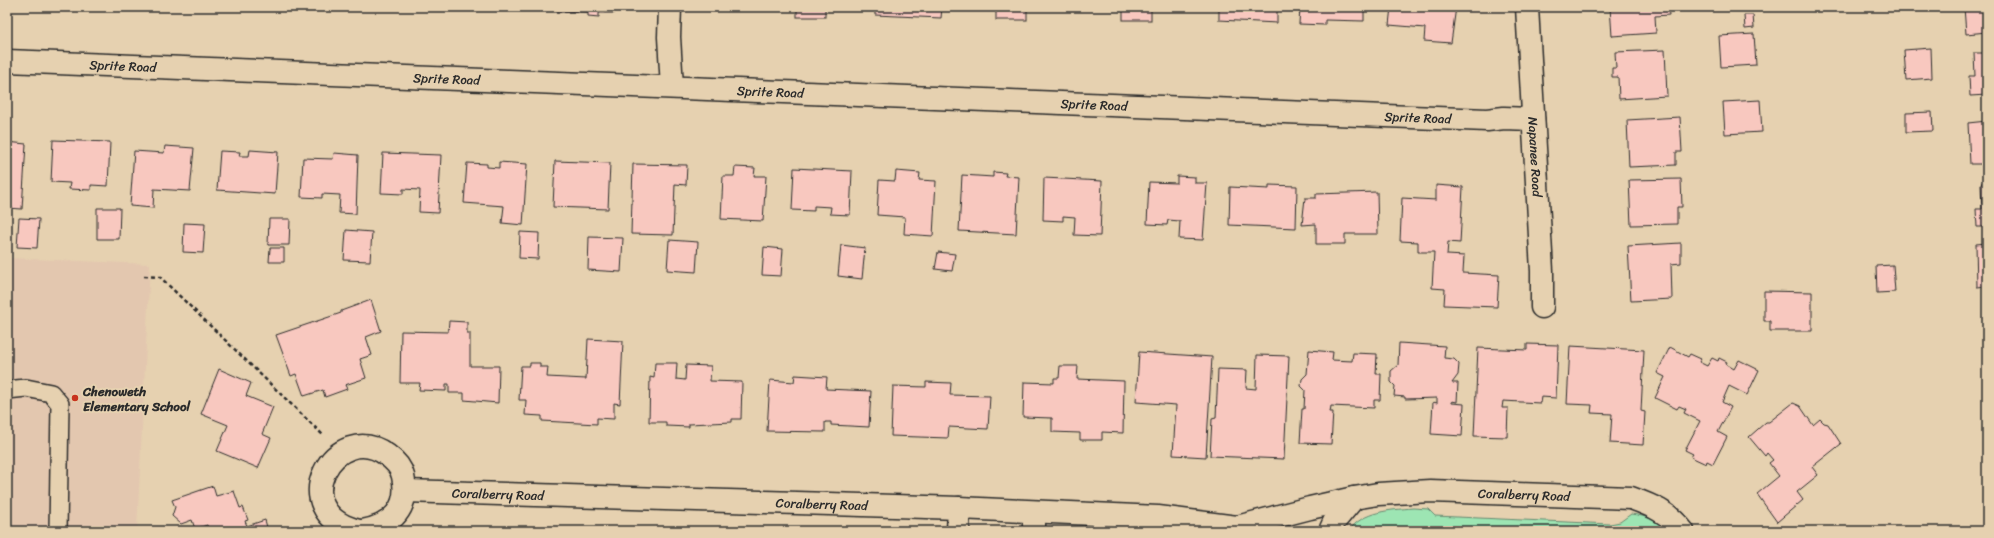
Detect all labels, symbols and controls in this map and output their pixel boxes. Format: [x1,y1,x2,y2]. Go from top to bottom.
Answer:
street label: Sprite Road [89,53,158,78]
street label: Sprite Road [413,66,482,91]
street label: Sprite Road [736,79,805,104]
street label: Sprite Road [1060,92,1129,117]
street label: Sprite Road [1384,104,1453,130]
street label: Napanee Road [1522,116,1549,199]
place label: Chenoweth Elementary School [82,380,192,418]
marker: Chenoweth Elementary School [70,393,80,403]
street label: Coralberry Road [452,481,546,507]
street label: Coralberry Road [1477,481,1572,507]
street label: Coralberry Road [775,491,869,517]

